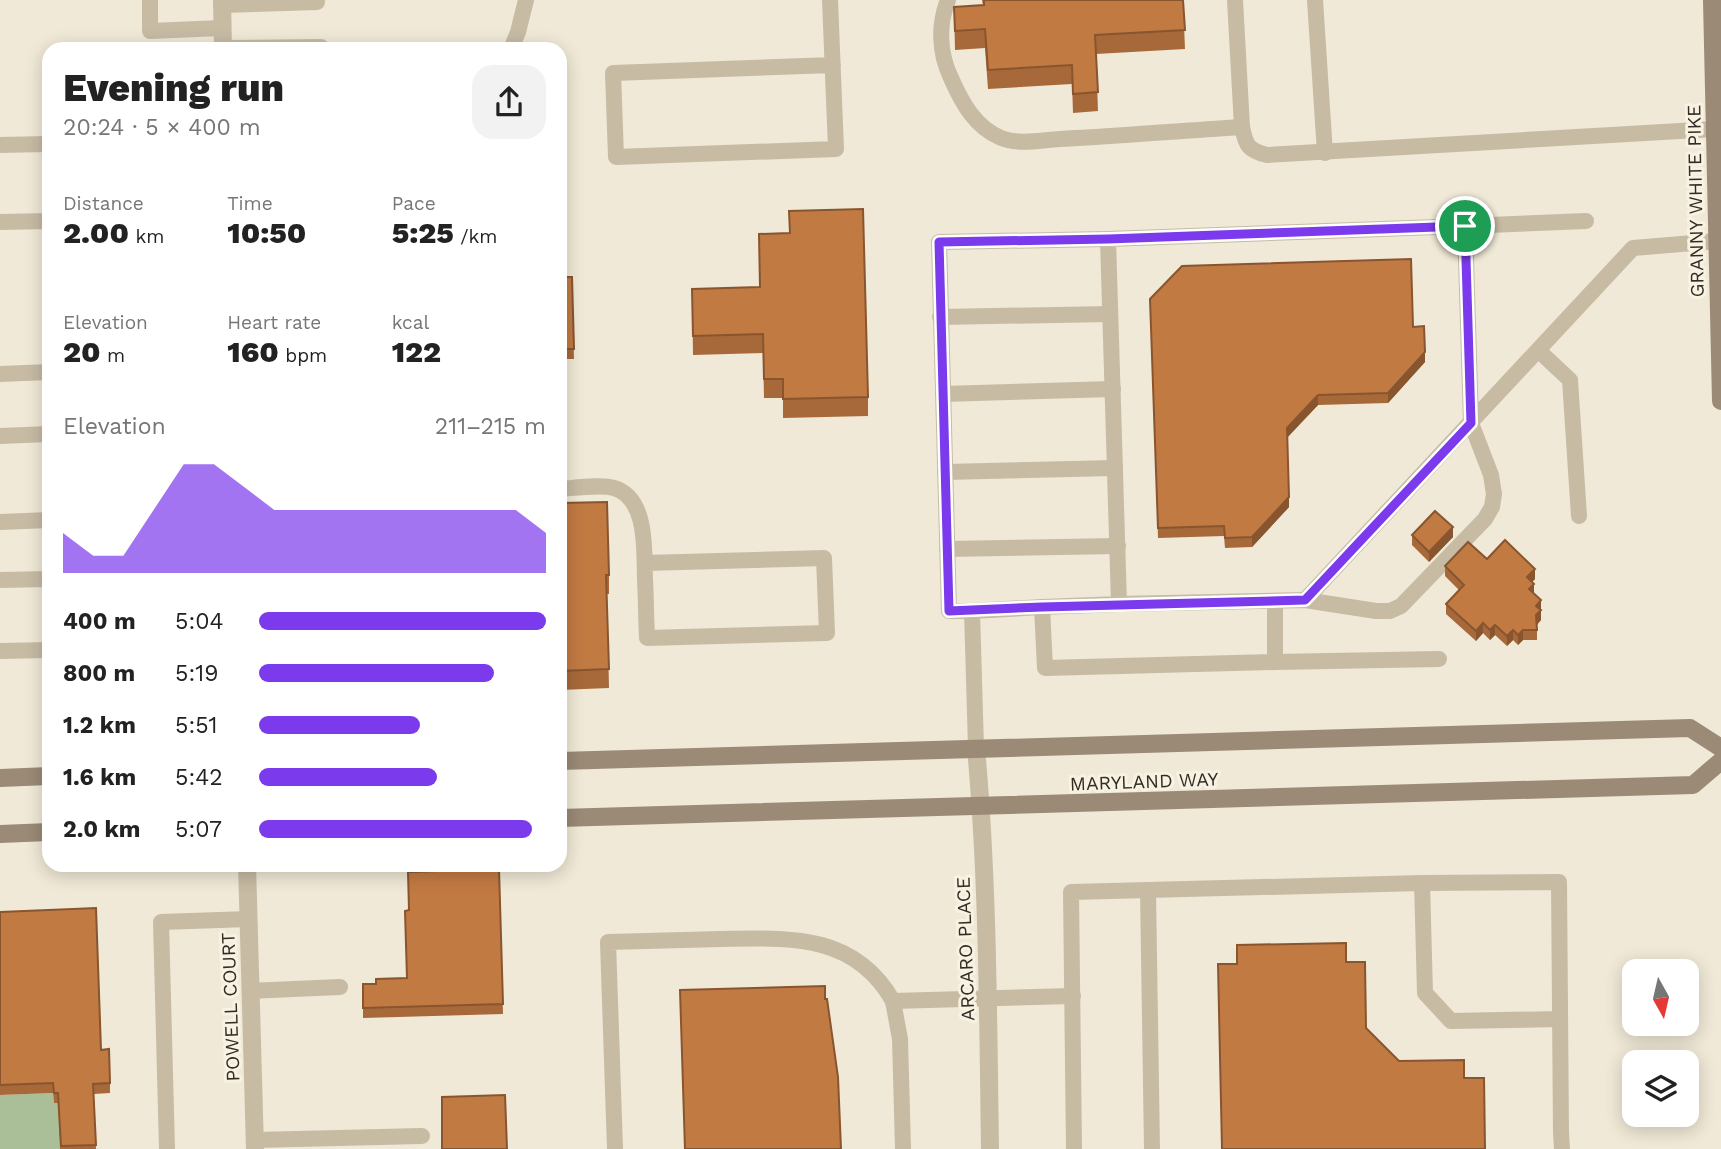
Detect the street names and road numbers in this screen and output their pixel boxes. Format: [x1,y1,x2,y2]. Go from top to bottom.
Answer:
street label: GRANNY WHITE PIKE [1682,104,1709,297]
street label: MARYLAND WAY [1069,767,1219,796]
street label: ARCARO PLACE [951,877,980,1021]
street label: POWELL COURT [216,932,245,1082]

